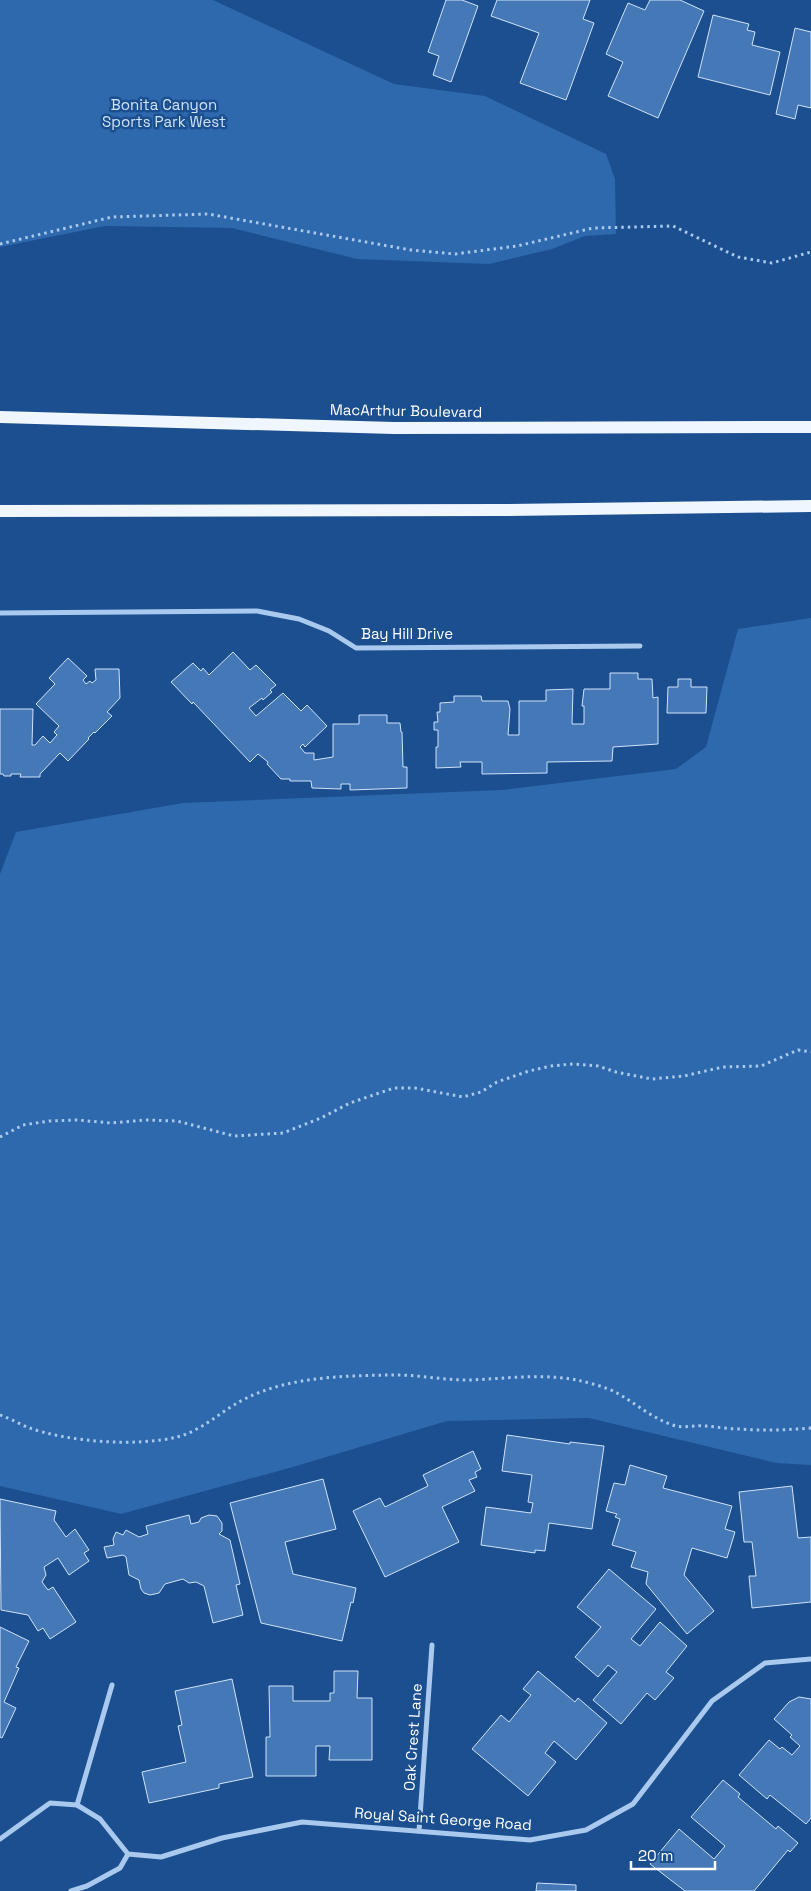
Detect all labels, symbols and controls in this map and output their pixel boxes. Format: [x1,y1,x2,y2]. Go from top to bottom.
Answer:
park label: Bonita Canyon Sports Park West [102,95,226,131]
street label: MacArthur Boulevard [330,400,482,421]
street label: Bay Hill Drive [361,624,453,643]
street label: Oak Crest Lane [399,1682,426,1791]
street label: Royal Saint George Road [354,1803,532,1834]
scale bar [631,1838,715,1870]
text: 20 m [638,1846,673,1865]

